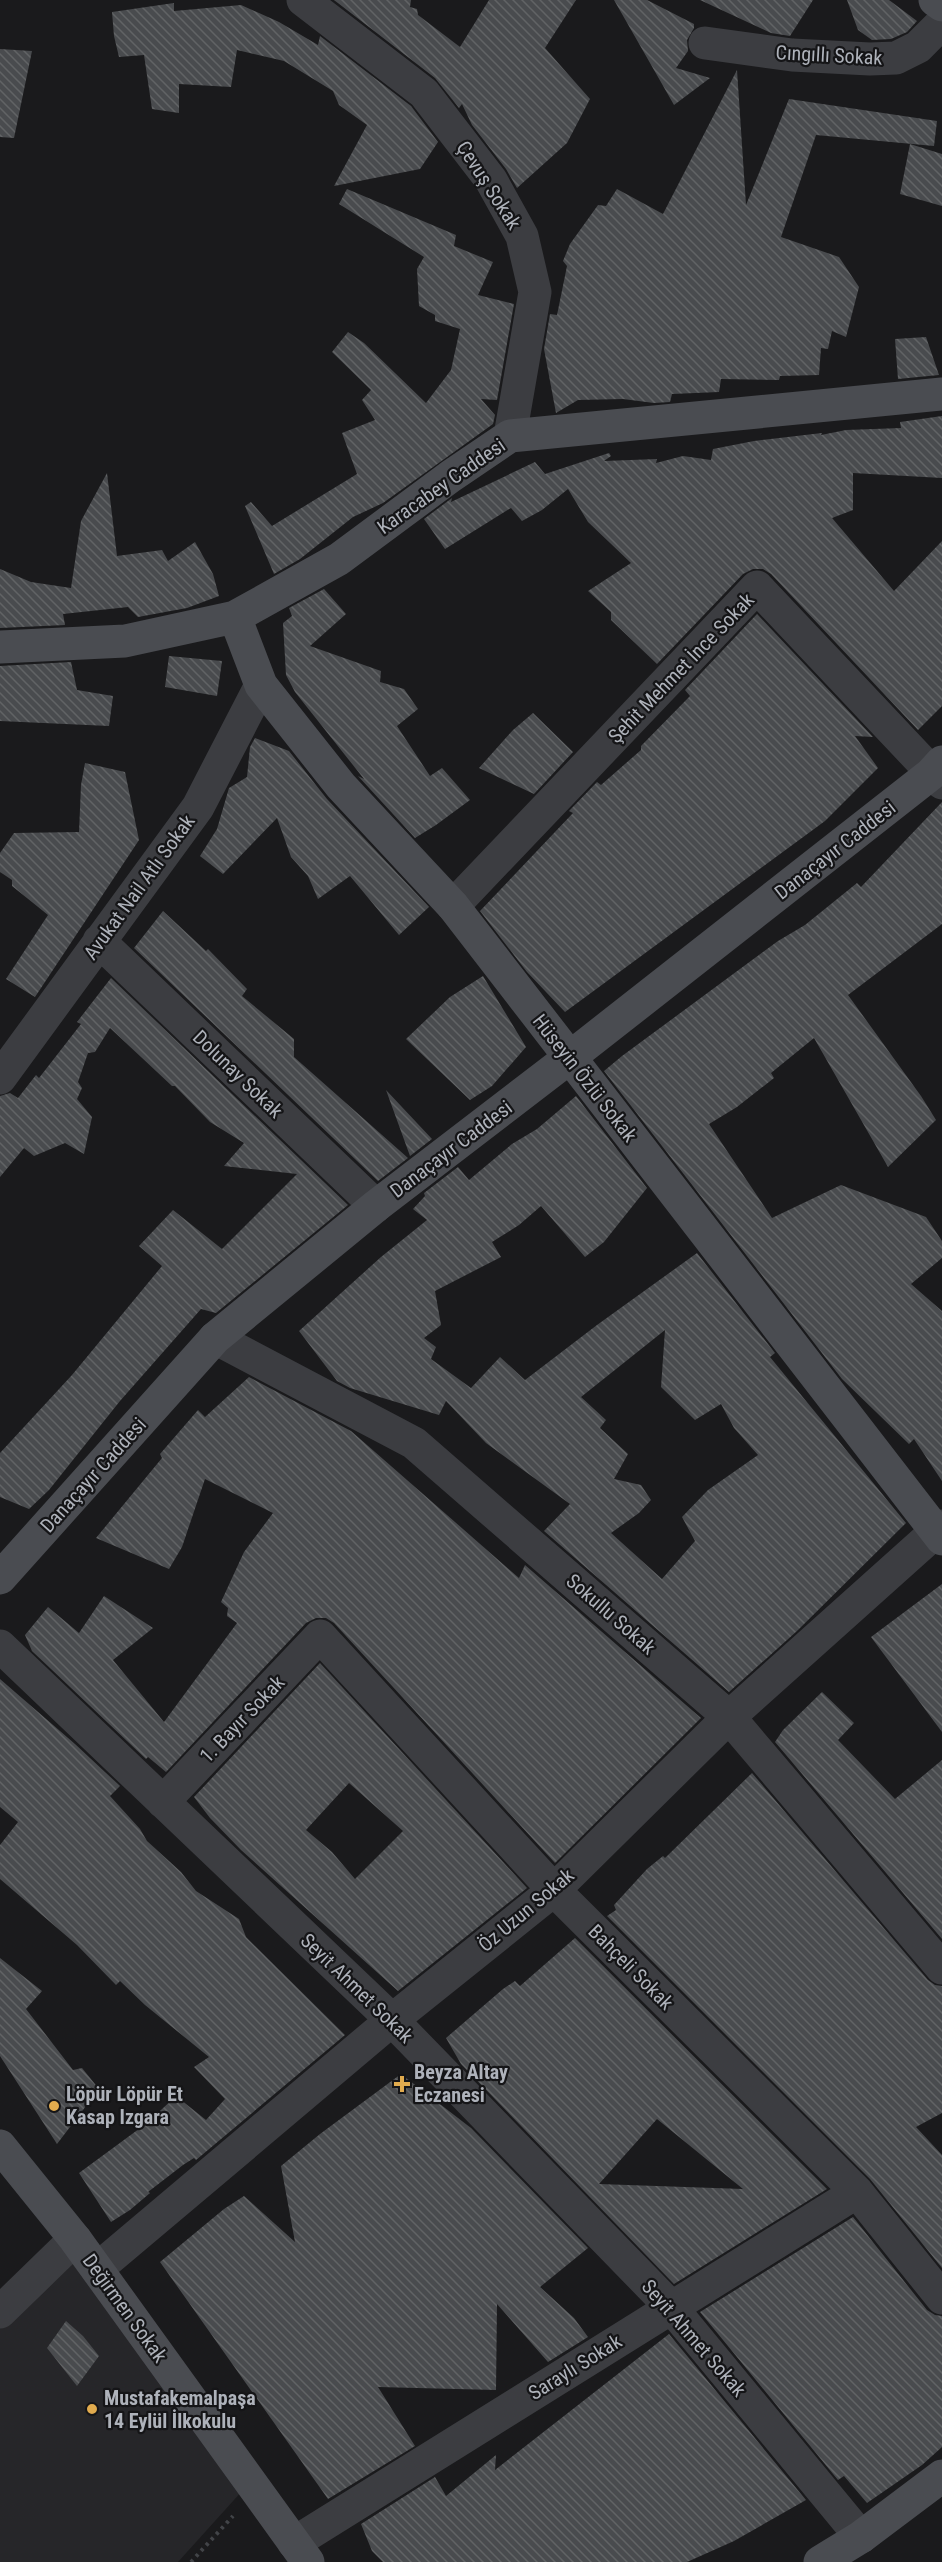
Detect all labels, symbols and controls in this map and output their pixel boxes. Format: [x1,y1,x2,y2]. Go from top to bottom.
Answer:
street label: Cıngıllı Sokak [775,40,883,70]
street label: Çevuş Sokak [452,136,526,234]
street label: Karacabey Caddesi [372,433,510,539]
street label: Şehit Mehmet İnce Sokak [603,588,759,748]
street label: Danaçayır Caddesi [770,795,900,905]
street label: Avukat Nail Atlı Sokak [78,810,200,964]
street label: Hüseyin Özlü Sokak [528,1009,642,1147]
street label: Dolunay Sokak [188,1025,288,1123]
street label: Danaçayır Caddesi [385,1095,517,1203]
street label: Danaçayır Caddesi [35,1413,151,1537]
street label: Sokullu Sokak [561,1569,661,1659]
street label: 1. Bayır Sokak [195,1670,289,1768]
street label: Öz Uzun Sokak [473,1863,579,1957]
street label: Bahçeli Sokak [583,1919,679,2015]
street label: Seyit Ahmet Sokak [296,1928,418,2048]
place label: Beyza Altay Eczanesi [414,2060,508,2107]
marker: Beyza Altay Eczanesi [395,2077,409,2091]
place label: Löpür Löpür Et Kasap Izgara [66,2082,183,2129]
marker: Löpür Löpür Et Kasap Izgara [47,2099,61,2113]
street label: Değirmen Sokak [78,2249,172,2367]
street label: Seyit Ahmet Sokak [637,2275,751,2401]
street label: Saraylı Sokak [524,2329,626,2405]
place label: Mustafakemalpaşa 14 Eylül İlkokulu [104,2386,256,2433]
marker: Mustafakemalpaşa 14 Eylül İlkokulu [85,2402,99,2416]

